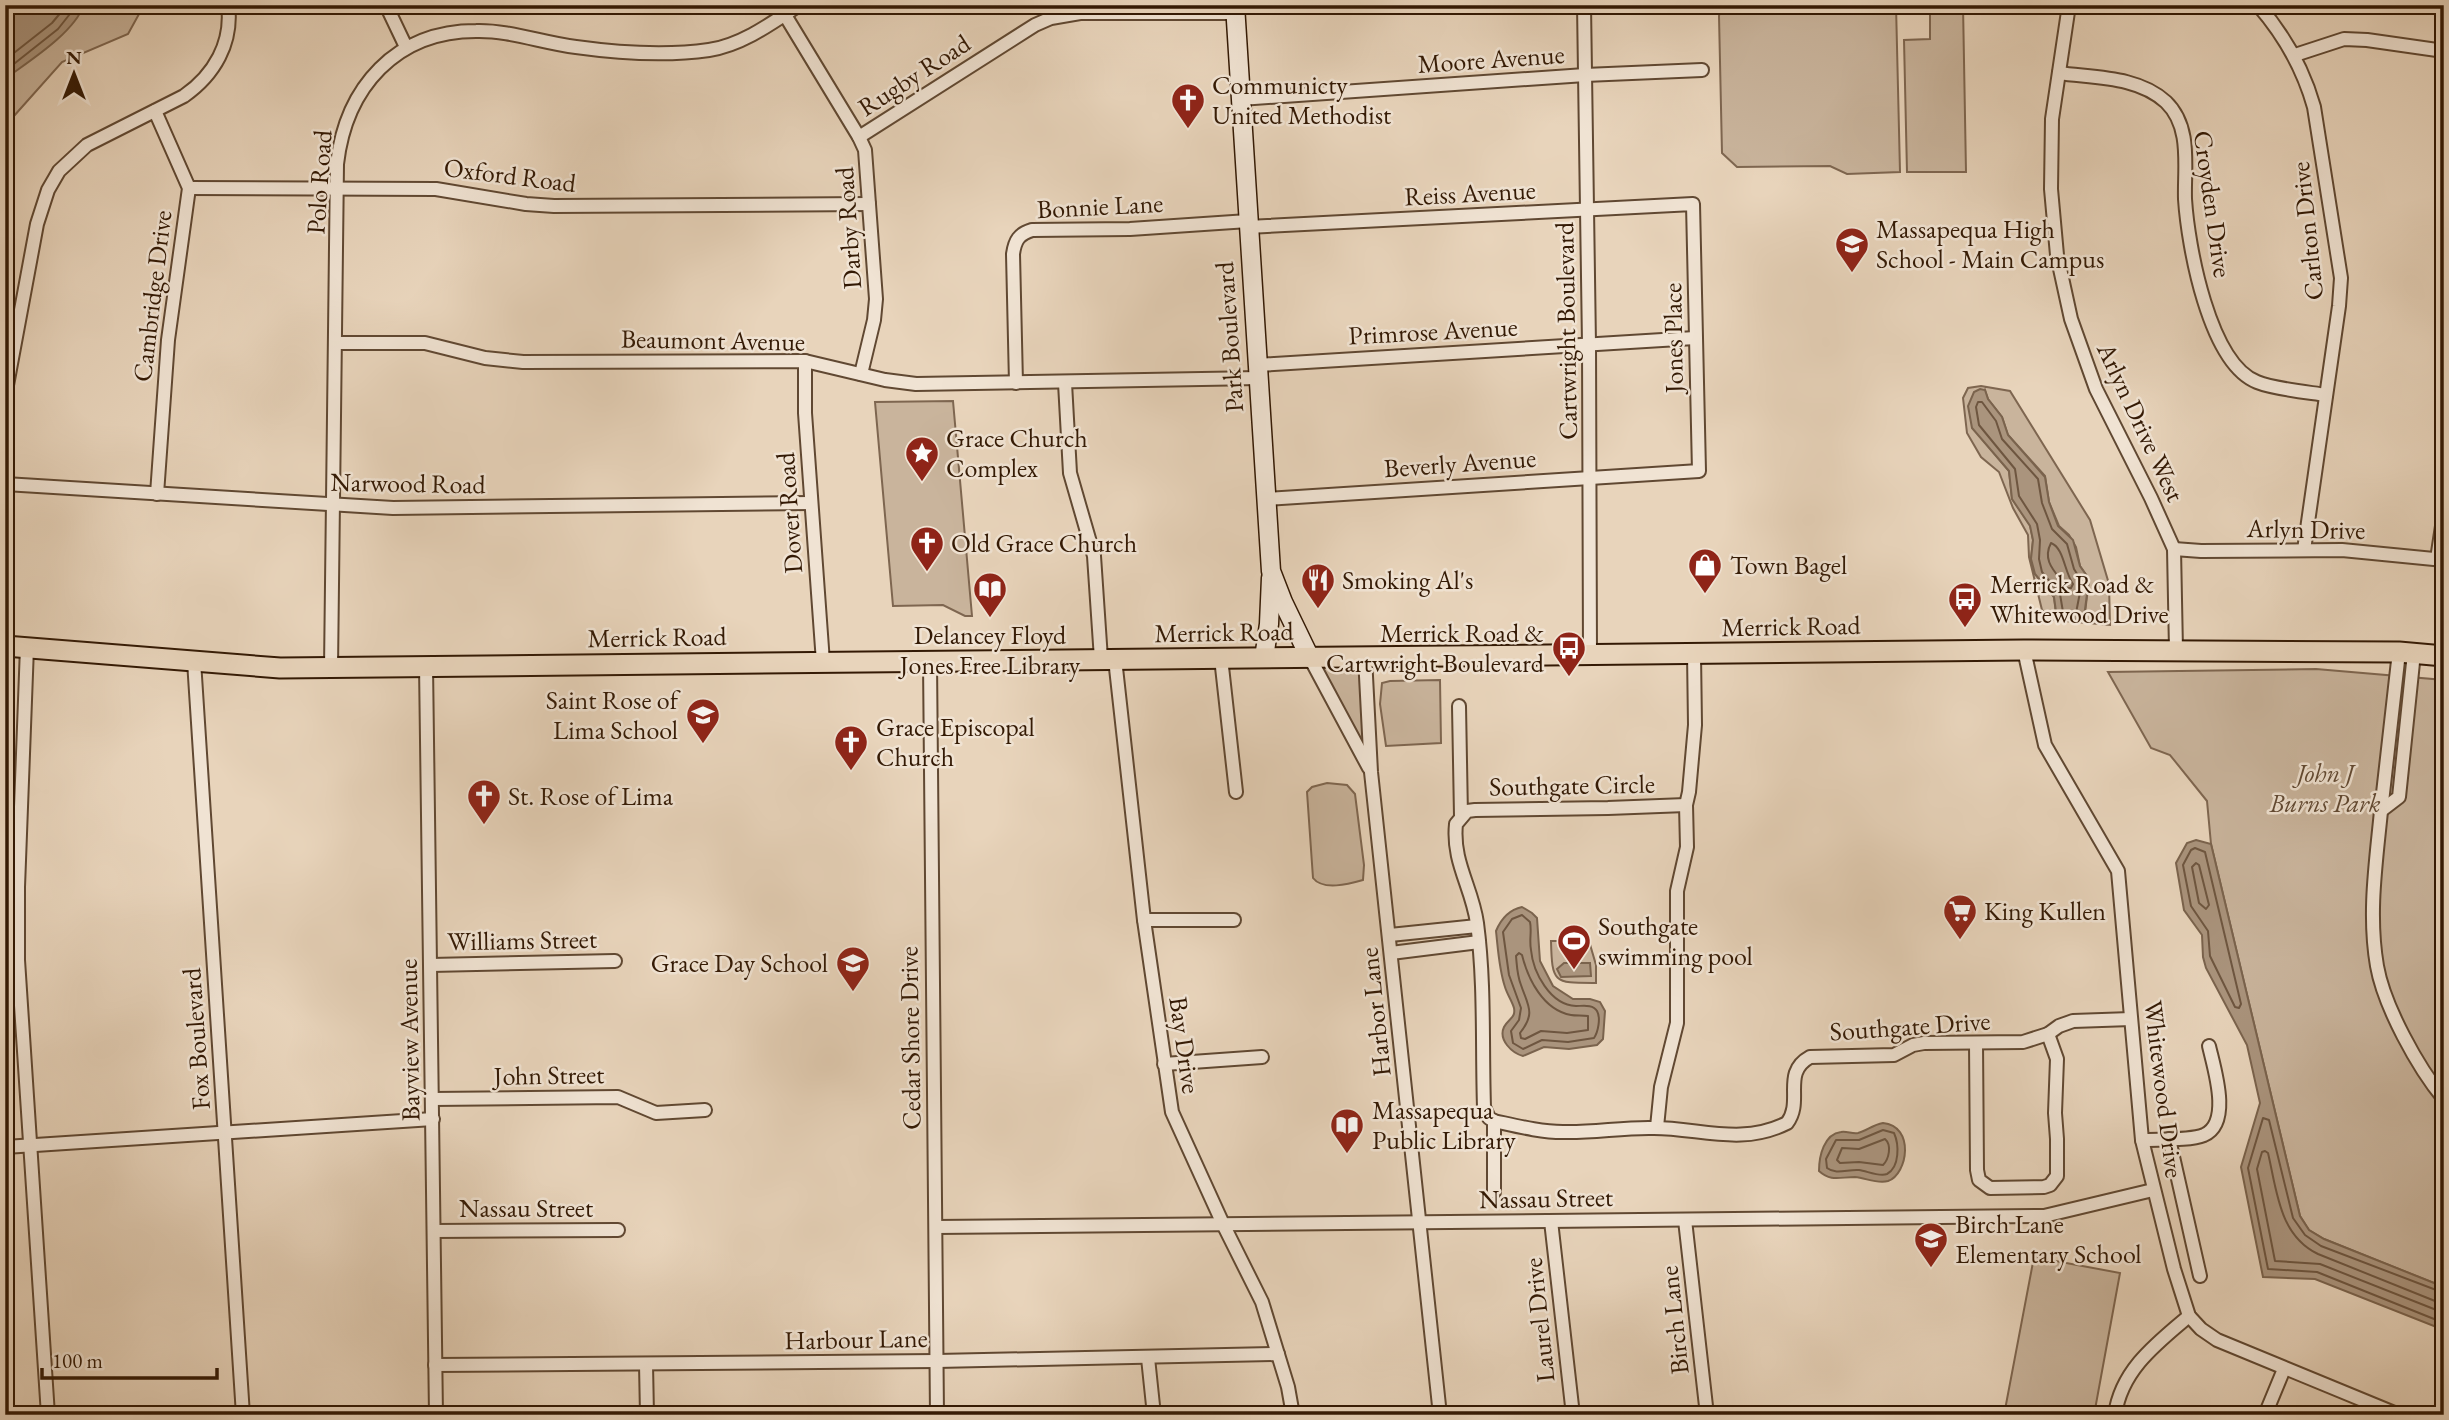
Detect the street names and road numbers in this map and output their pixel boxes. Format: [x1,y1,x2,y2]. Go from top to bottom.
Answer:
street label: Rugby Road [851,26,977,124]
street label: Moore Avenue [1416,37,1566,81]
street label: Polo Road [298,128,340,235]
street label: Croyden Drive [2186,128,2240,280]
street label: Oxford Road [442,150,579,200]
street label: Carlton Drive [2283,160,2331,302]
street label: Darby Road [827,165,869,290]
street label: Reiss Avenue [1403,173,1537,213]
street label: Bonnie Lane [1036,186,1164,226]
street label: Cambridge Drive [125,208,179,384]
street label: Cartwright Boulevard [1547,221,1585,440]
street label: Park Boulevard [1207,260,1251,413]
street label: Jones Place [1655,283,1691,395]
street label: Primrose Avenue [1347,310,1519,352]
street label: Beaumont Avenue [621,321,805,359]
street label: Arlyn Drive West [2089,336,2193,507]
street label: Beverly Avenue [1383,441,1537,485]
street label: Dover Road [768,450,810,575]
street label: Narwood Road [330,465,487,501]
street label: Arlyn Drive [2245,511,2366,547]
street label: Merrick Road [1721,608,1862,644]
street label: Merrick Road [1154,614,1295,650]
street label: Merrick Road [587,619,728,655]
street label: Southgate Circle [1489,767,1655,803]
street label: Williams Street [447,922,597,958]
street label: Cedar Shore Drive [891,946,929,1130]
street label: Harbor Lane [1351,946,1399,1078]
street label: Bayview Avenue [391,959,427,1121]
street label: Fox Boulevard [174,966,218,1111]
street label: Bay Drive [1161,994,1209,1096]
street label: Whitewood Drive [2136,998,2192,1180]
street label: Southgate Drive [1829,1003,1991,1049]
street label: John Street [491,1057,605,1093]
street label: Nassau Street [1479,1180,1613,1216]
street label: Nassau Street [459,1191,593,1225]
street label: Laurel Drive [1516,1256,1562,1384]
street label: Birch Lane [1651,1264,1697,1376]
street label: Harbour Lane [784,1321,928,1357]

